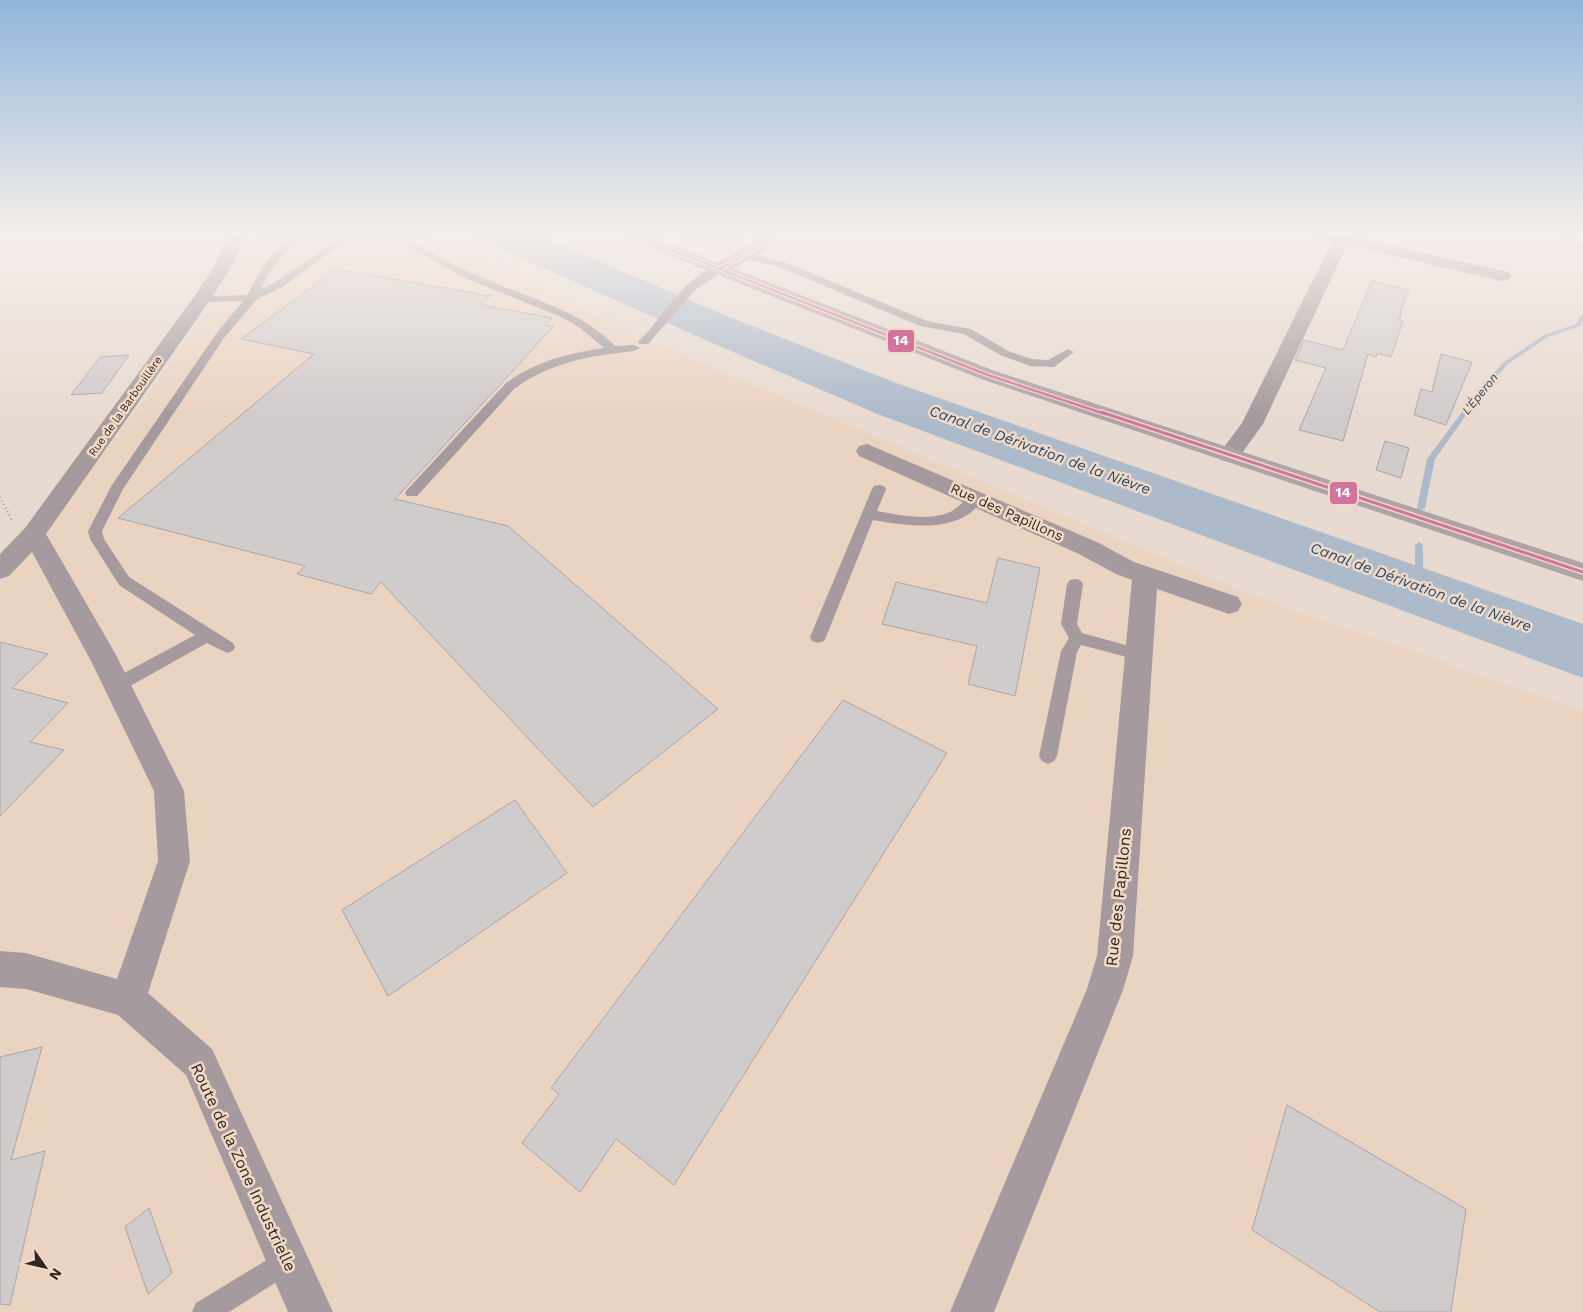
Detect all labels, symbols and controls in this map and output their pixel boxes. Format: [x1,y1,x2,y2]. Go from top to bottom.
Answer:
line badge: 14 [887,329,915,353]
text: 14 [893,332,909,348]
street label: Rue de la Barbouillère [86,354,165,459]
water label: L'Éperon [1459,371,1501,417]
water label: Canal de Dérivation de la Nièvre [927,402,1153,498]
street label: Rue des Papillons [948,480,1066,544]
line badge: 14 [1329,481,1358,505]
text: 14 [1335,484,1351,500]
water label: Canal de Dérivation de la Nièvre [1308,539,1534,635]
street label: Rue des Papillons [1102,827,1135,967]
street label: Route de la Zone Industrielle [187,1060,300,1274]
north arrow [20,1242,70,1292]
text: N [46,1265,65,1283]

